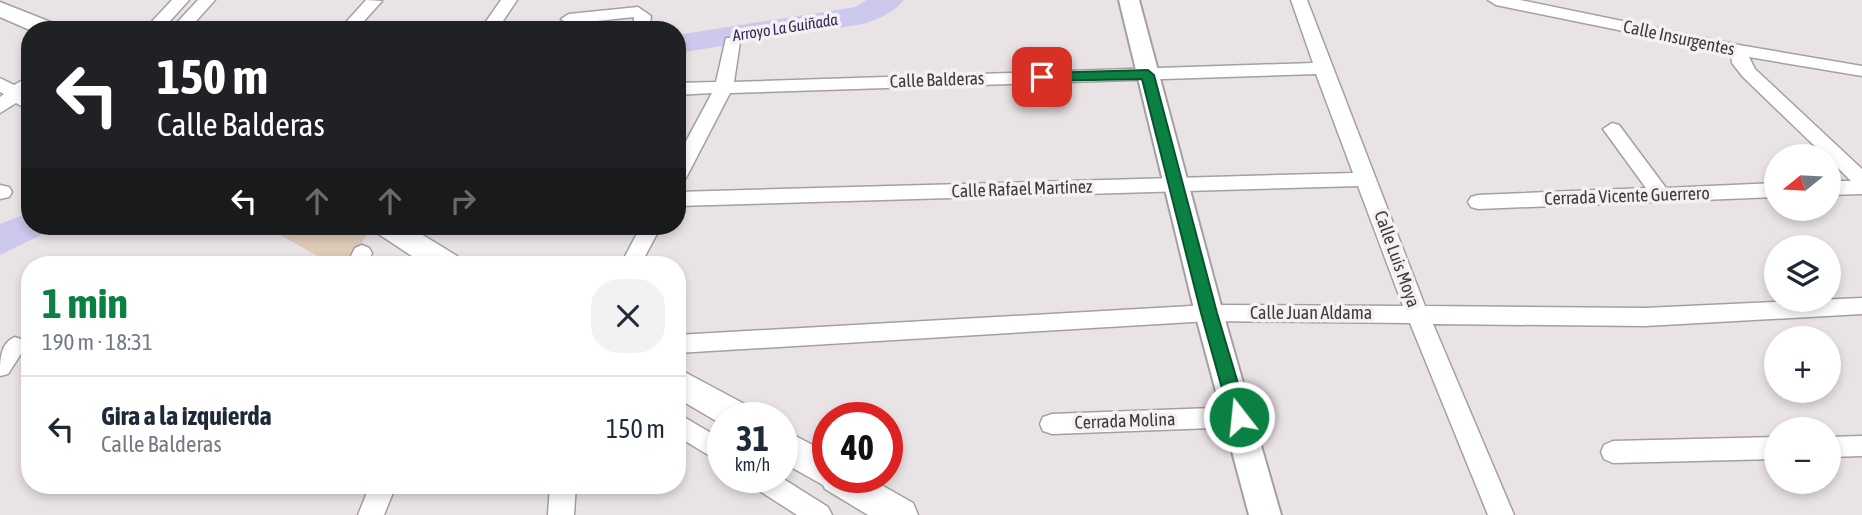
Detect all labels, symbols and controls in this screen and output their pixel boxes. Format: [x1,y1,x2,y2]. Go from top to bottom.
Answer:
water label: Arroyo La Guiñada [730,10,840,45]
street label: Calle Insurgentes [1621,15,1737,60]
pin [1012,47,1072,107]
text: 150 m [157,48,268,104]
icon: left [42,49,133,140]
icon: arrive [1023,58,1061,96]
street label: Calle Balderas [889,67,984,92]
text: Calle Balderas [157,106,325,143]
north arrow [1764,144,1841,220]
map controls [1764,144,1841,494]
street label: Calle Rafael Martínez [951,176,1093,201]
icon: left [225,182,263,220]
icon: ahead [298,182,336,220]
icon: ahead [371,182,409,220]
icon: right [444,182,482,220]
street label: Cerrada Vicente Guerrero [1544,182,1710,209]
street label: Calle Luis Moya [1370,208,1425,310]
button: layers [1764,235,1841,312]
text: 1 min [42,279,128,327]
button: close [591,279,665,353]
street label: Calle Juan Aldama [1250,302,1372,323]
button: + [1764,326,1841,403]
text: 190 m · 18:31 [42,329,153,355]
position arrow [1202,380,1276,454]
text: Gira a la izquierda [101,401,272,431]
speed limit sign: 40 [812,402,903,493]
street label: Cerrada Molina [1074,408,1176,433]
icon: left [42,410,80,448]
text: 150 m [606,414,665,444]
button: − [1764,417,1841,494]
text: 31 [736,418,769,458]
text: Calle Balderas [101,431,222,457]
text: km/h [735,454,770,475]

